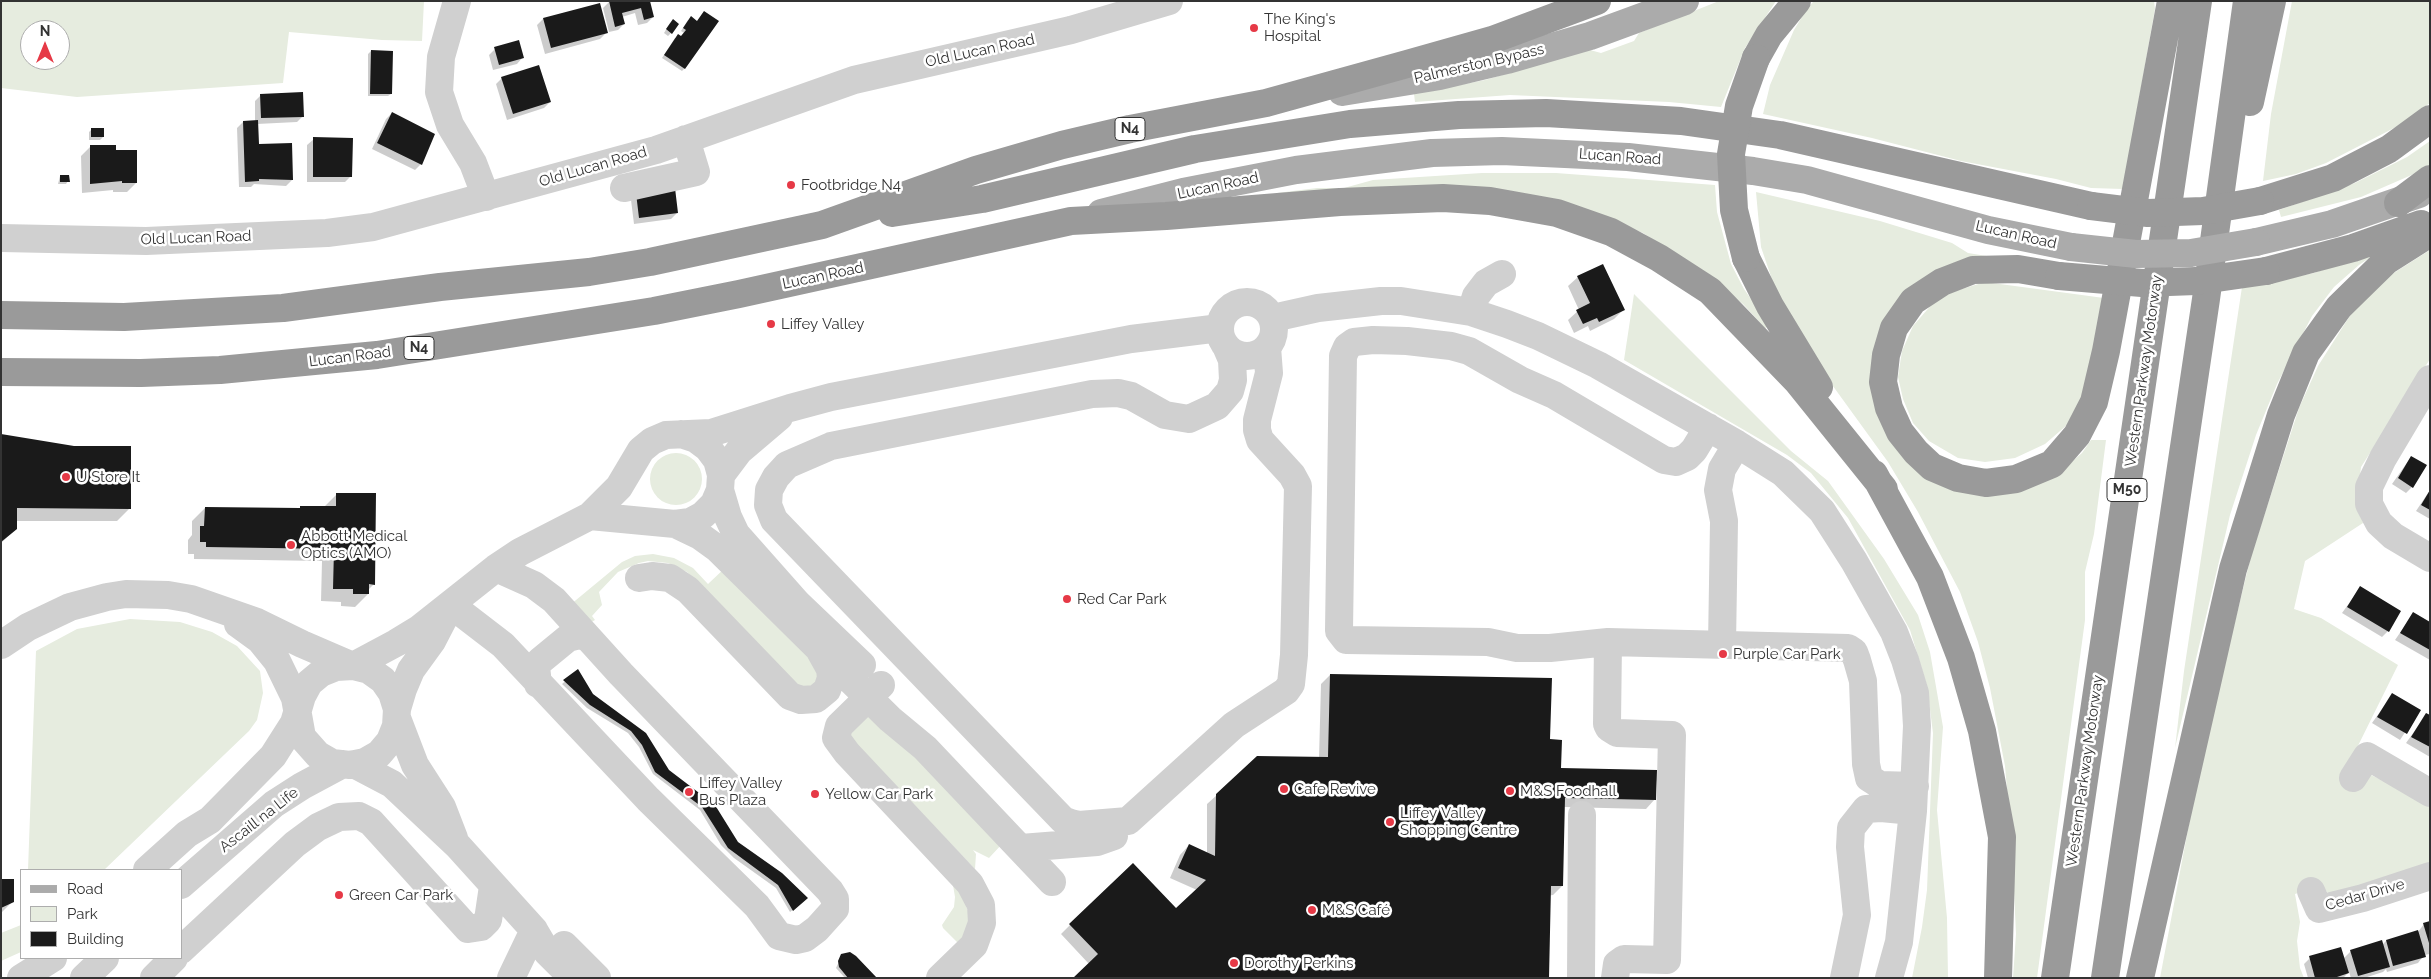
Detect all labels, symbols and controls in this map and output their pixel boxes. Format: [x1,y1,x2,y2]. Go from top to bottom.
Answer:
place label: The King's Hospital [1264,10,1336,45]
north arrow [20,20,70,70]
marker: The King's Hospital [1248,22,1260,34]
text: N [40,23,50,39]
street label: Old Lucan Road [924,31,1036,71]
street label: Palmerston Bypass [1412,40,1546,88]
road number: N4 [1115,118,1145,140]
street label: Old Lucan Road [537,143,649,191]
street label: Lucan Road [1578,145,1662,169]
street label: Lucan Road [1176,169,1260,203]
place label: Footbridge N4 [801,176,901,194]
marker: Footbridge N4 [785,179,797,191]
street label: Lucan Road [1974,217,2058,253]
street label: Old Lucan Road [140,227,252,249]
street label: Lucan Road [781,259,865,293]
street label: Western Parkway Motorway [2122,274,2166,468]
place label: Liffey Valley [781,315,864,333]
marker: Liffey Valley [765,318,777,330]
road number: N4 [404,336,434,359]
street label: Lucan Road [308,343,392,371]
place label: U Store It [76,468,140,486]
marker: U Store It [60,471,72,483]
road number: M50 [2107,478,2147,502]
place label: Abbott Medical Optics (AMO) [301,527,407,562]
marker: Abbott Medical Optics (AMO) [285,539,297,551]
place label: Red Car Park [1077,590,1167,608]
marker: Red Car Park [1061,593,1073,605]
place label: Purple Car Park [1733,645,1841,663]
marker: Purple Car Park [1717,648,1729,660]
street label: Western Parkway Motorway [2063,674,2107,868]
place label: Liffey Valley Bus Plaza [699,774,782,809]
place label: Cafe Revive [1294,780,1376,798]
place label: M&S Foodhall [1520,782,1617,800]
marker: Cafe Revive [1278,783,1290,795]
street label: Ascaill na Life [216,784,302,856]
place label: Yellow Car Park [825,785,933,803]
marker: M&S Foodhall [1504,785,1516,797]
marker: Liffey Valley Bus Plaza [683,786,695,798]
marker: Yellow Car Park [809,788,821,800]
place label: Liffey Valley Shopping Centre [1400,804,1517,839]
marker: Liffey Valley Shopping Centre [1384,816,1396,828]
legend [20,869,182,959]
street label: Cedar Drive [2323,875,2407,915]
text: Road [67,880,103,898]
place label: Green Car Park [349,886,453,904]
marker: Green Car Park [333,889,345,901]
place label: M&S Café [1322,901,1390,919]
marker: M&S Café [1306,904,1318,916]
text: Park [67,905,98,923]
text: Building [67,930,124,948]
place label: Dorothy Perkins [1244,954,1353,972]
marker: Dorothy Perkins [1228,957,1240,969]

